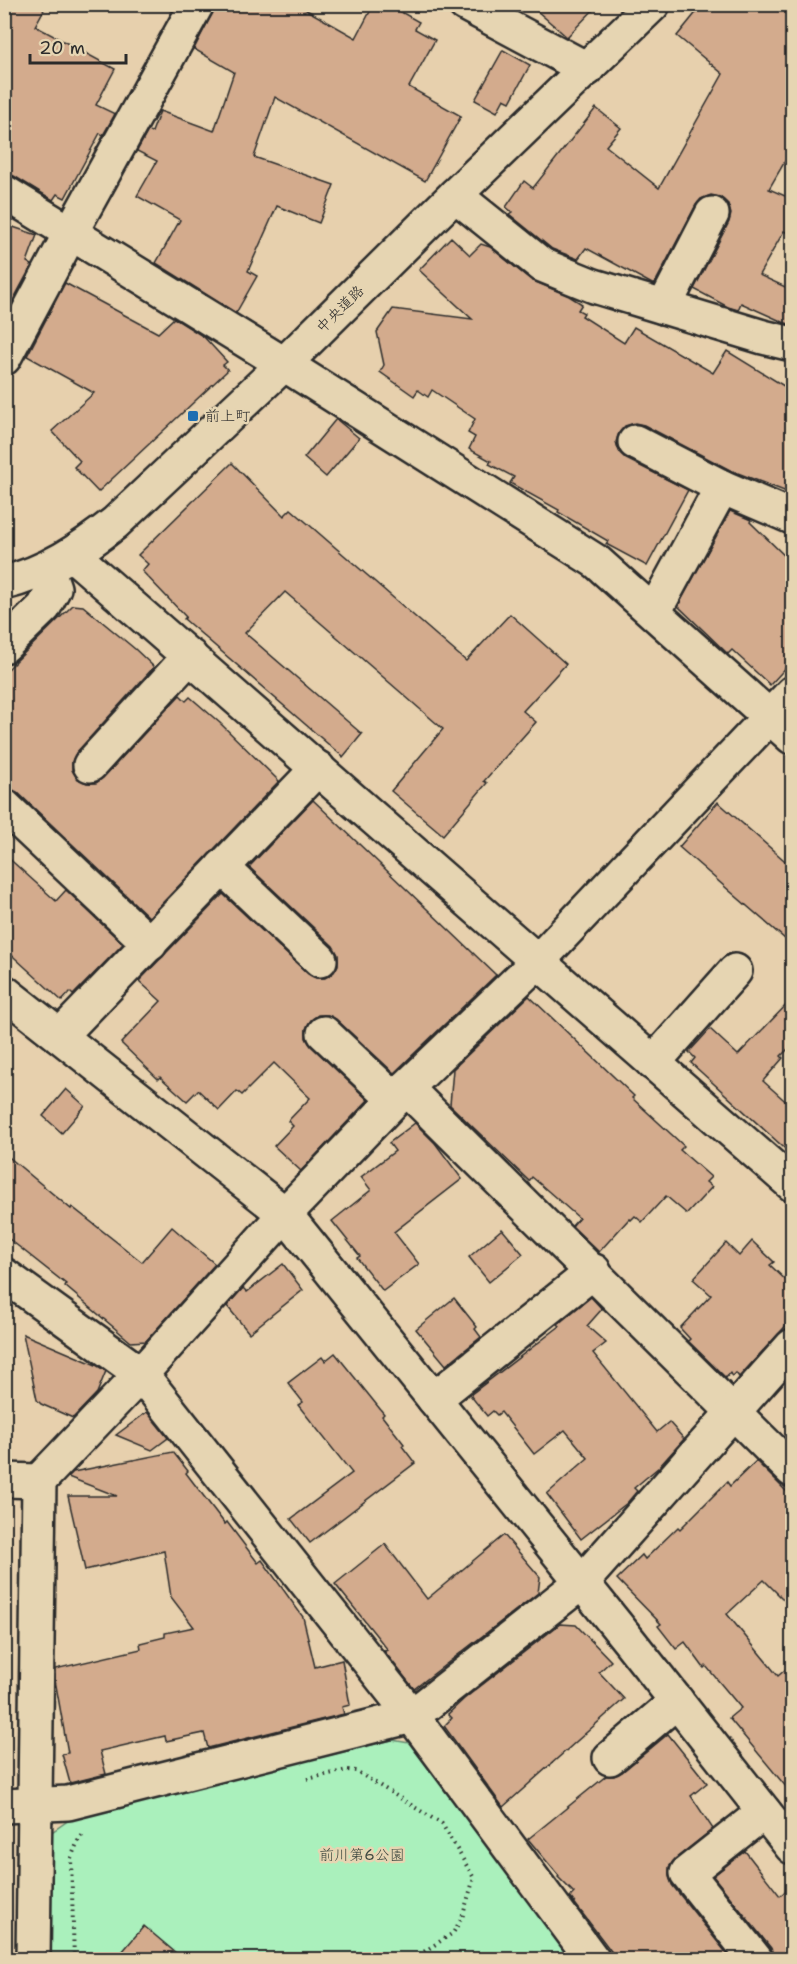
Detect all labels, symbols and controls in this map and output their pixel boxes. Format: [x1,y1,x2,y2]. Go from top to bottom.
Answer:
scale bar [30,27,126,65]
text: 20 m [39,36,85,60]
street label: 中央道路 [312,281,368,337]
place label: 前上町 [205,406,251,426]
marker: 前上町 [186,409,200,423]
park label: 前川第6公園 [319,1845,405,1865]

